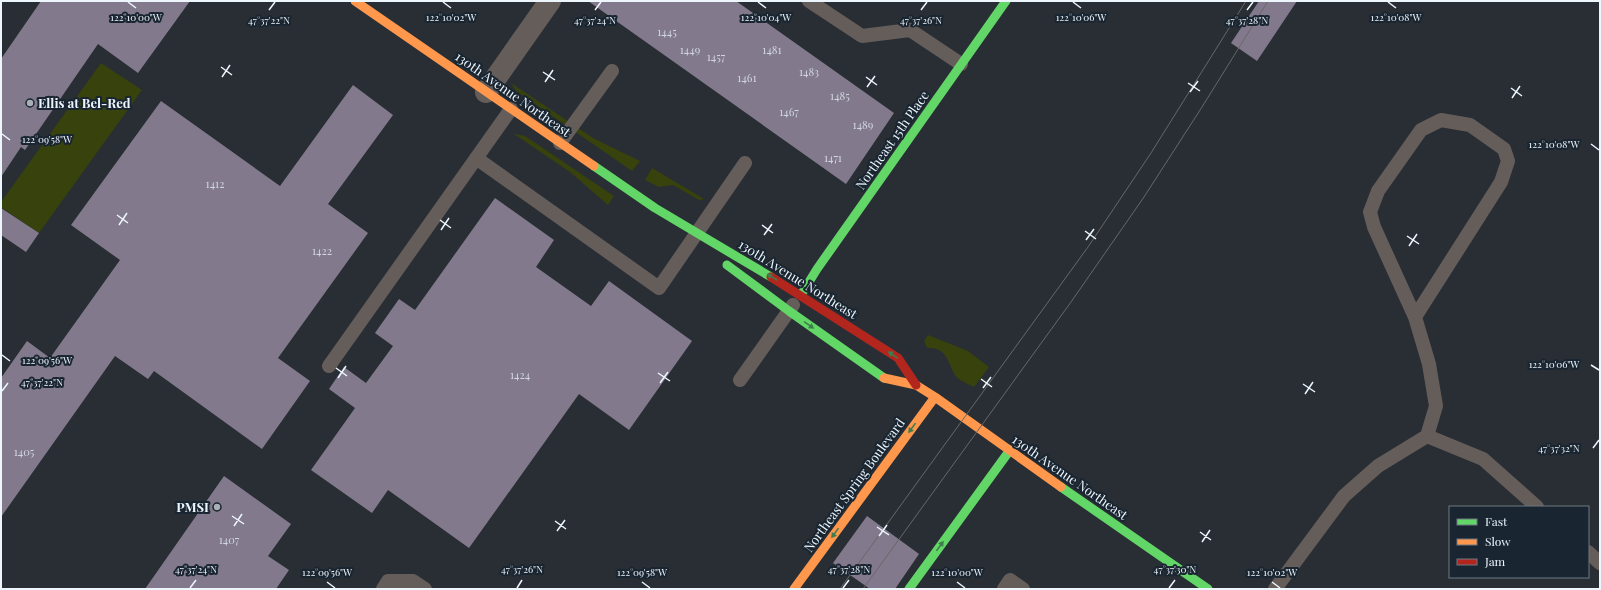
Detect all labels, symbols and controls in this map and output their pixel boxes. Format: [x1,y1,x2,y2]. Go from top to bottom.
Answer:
text: 122°10'00"W [110,10,163,24]
text: 122°10'02"W [426,10,477,24]
text: 122°10'04"W [741,10,792,24]
text: 122°10'06"W [1056,10,1107,24]
text: 122°10'08"W [1371,10,1422,24]
text: 47°37'22"N [248,13,290,27]
text: 47°37'24"N [574,13,616,27]
text: 47°37'26"N [900,13,942,27]
text: 47°37'28"N [1226,13,1268,27]
house number: 1445 [657,24,677,39]
house number: 1449 [680,42,701,57]
house number: 1481 [762,42,782,57]
street label: 130th Avenue Northeast [452,47,575,140]
house number: 1457 [707,49,726,64]
house number: 1483 [799,64,819,79]
house number: 1461 [737,70,757,85]
street label: Northeast 15th Place [851,87,932,192]
house number: 1485 [830,88,850,103]
place label: Ellis at Bel-Red [38,94,131,111]
marker: Ellis at Bel-Red [25,98,35,108]
house number: 1467 [779,104,799,119]
house number: 1489 [853,117,874,132]
text: 122°09'58"W [22,132,73,146]
text: 122°10'08"W [1529,137,1580,151]
house number: 1471 [824,150,842,165]
house number: 1412 [206,176,224,191]
street label: 130th Avenue Northeast [736,235,861,322]
house number: 1422 [312,243,332,258]
one-way arrow [767,273,777,281]
one-way arrow [804,321,814,329]
one-way arrow [888,351,898,359]
text: 122°09'56"W [22,353,73,367]
text: 122°10'06"W [1529,357,1580,371]
house number: 1424 [510,367,531,382]
text: 47°37'22"N [21,375,63,389]
street label: Northeast Spring Boulevard [799,414,908,555]
one-way arrow [908,423,916,434]
street label: 130th Avenue Northeast [1009,430,1132,523]
text: 47°37'32"N [1538,441,1580,455]
house number: 1405 [14,444,35,459]
place label: PMSI [176,498,209,515]
marker: PMSI [212,502,222,512]
legend [1449,506,1589,578]
text: Fast [1485,513,1508,529]
one-way arrow [831,528,839,539]
house number: 1407 [219,532,240,547]
text: Slow [1485,533,1511,549]
one-way arrow [936,541,944,551]
text: Jam [1484,553,1506,569]
text: 47°37'24"N [175,562,217,576]
text: 47°37'26"N [501,562,543,576]
text: 47°37'28"N [828,562,870,576]
text: 47°37'30"N [1154,562,1196,576]
text: 122°09'56"W [302,565,353,579]
text: 122°09'58"W [617,565,668,579]
text: 122°10'00"W [931,565,984,579]
text: 122°10'02"W [1247,565,1298,579]

